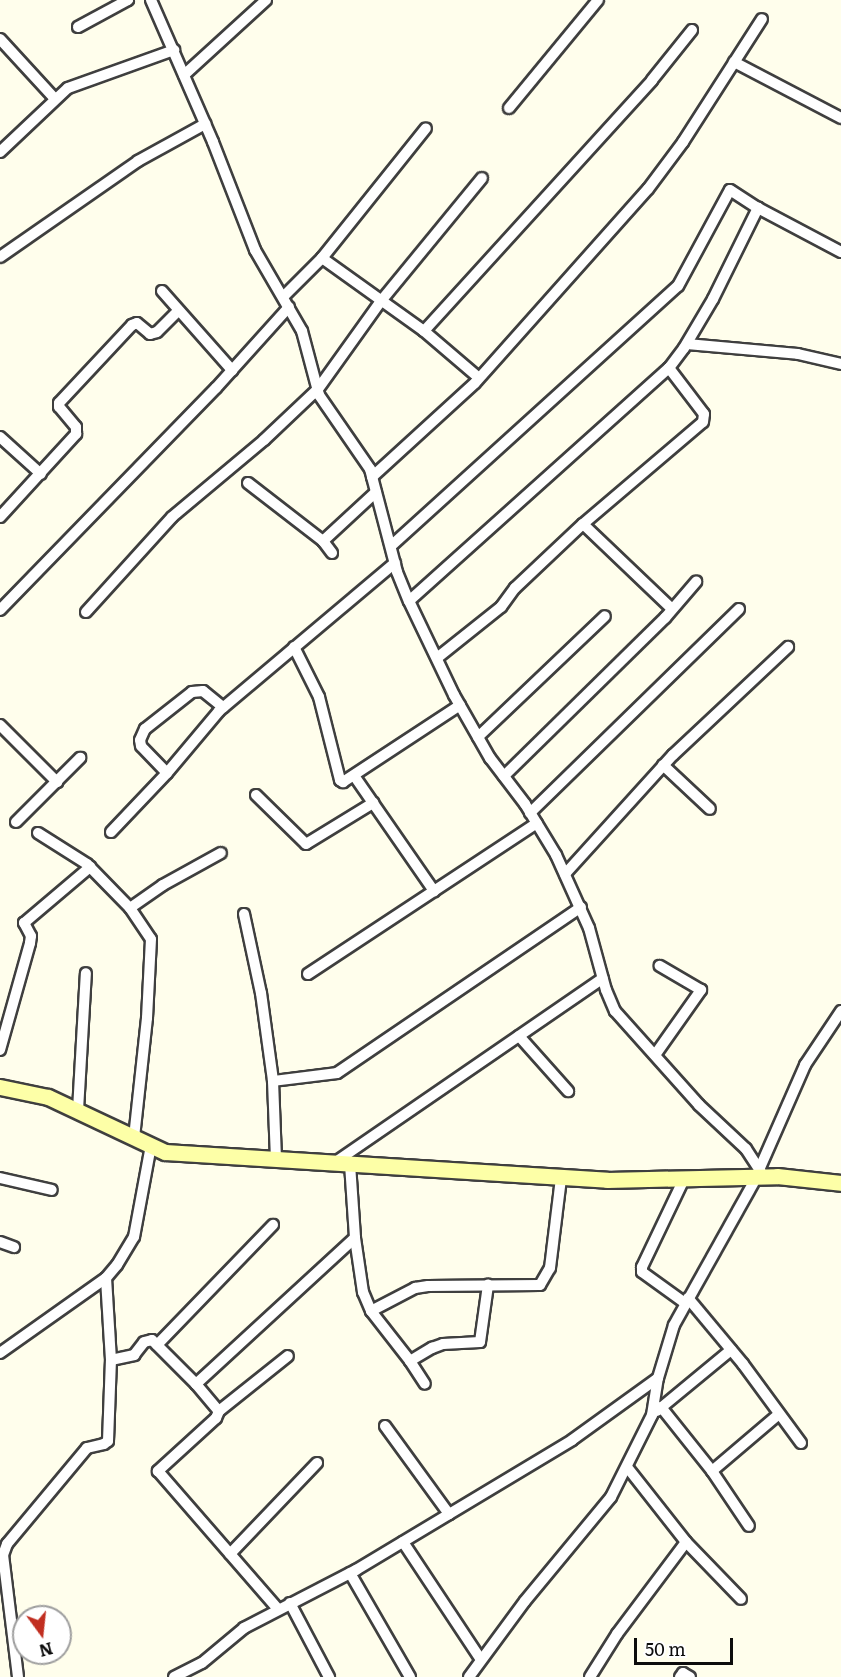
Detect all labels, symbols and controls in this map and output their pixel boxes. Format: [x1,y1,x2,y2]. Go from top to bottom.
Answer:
north arrow [12,1605,72,1665]
scale bar [637,1626,736,1664]
text: 50 m [645,1635,686,1662]
text: N [37,1637,56,1664]

